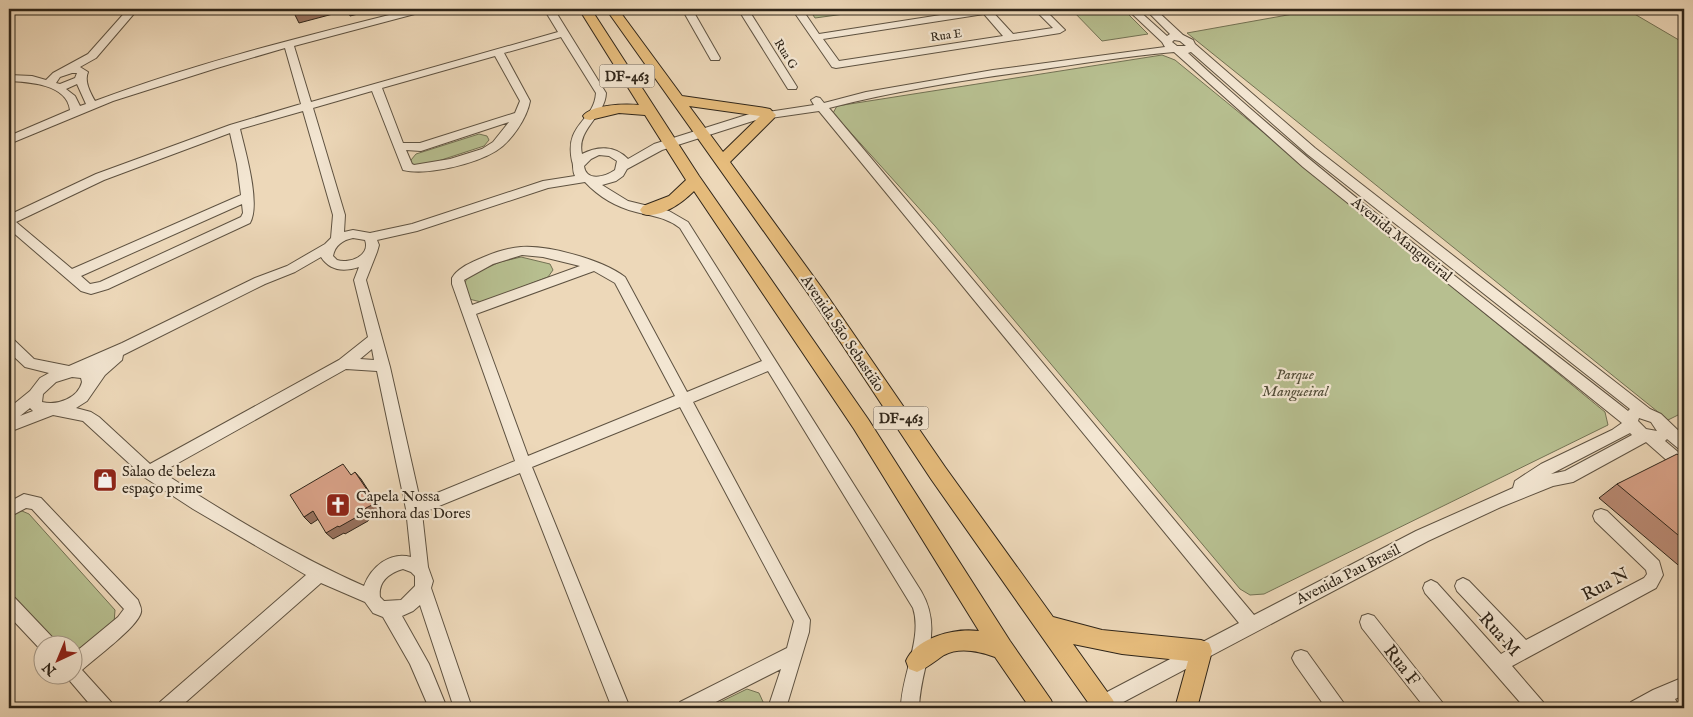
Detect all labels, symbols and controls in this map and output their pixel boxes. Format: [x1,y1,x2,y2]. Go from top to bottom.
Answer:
street label: Rua E [929,26,963,45]
street label: Rua G [771,36,801,72]
road number: DF-463 [600,64,654,88]
street label: Avenida Mangueiral [1347,192,1457,286]
street label: Avenida São Sebastião [796,271,889,395]
park label: Parque Mangueiral [1262,365,1329,402]
road number: DF-463 [874,406,928,429]
place label: Salao de beleza espaço prime [122,462,216,498]
shop icon: Salao de beleza espaço prime [92,467,118,493]
place label: Capela Nossa Senhora das Dores [356,487,471,523]
church icon: Capela Nossa Senhora das Dores [325,492,351,518]
street label: Avenida Pau Brasil [1292,540,1404,609]
street label: Rua N [1578,563,1634,607]
street label: Rua M [1473,608,1525,662]
north arrow [32,634,82,684]
street label: Rua F [1378,641,1424,692]
text: N [39,658,61,680]

